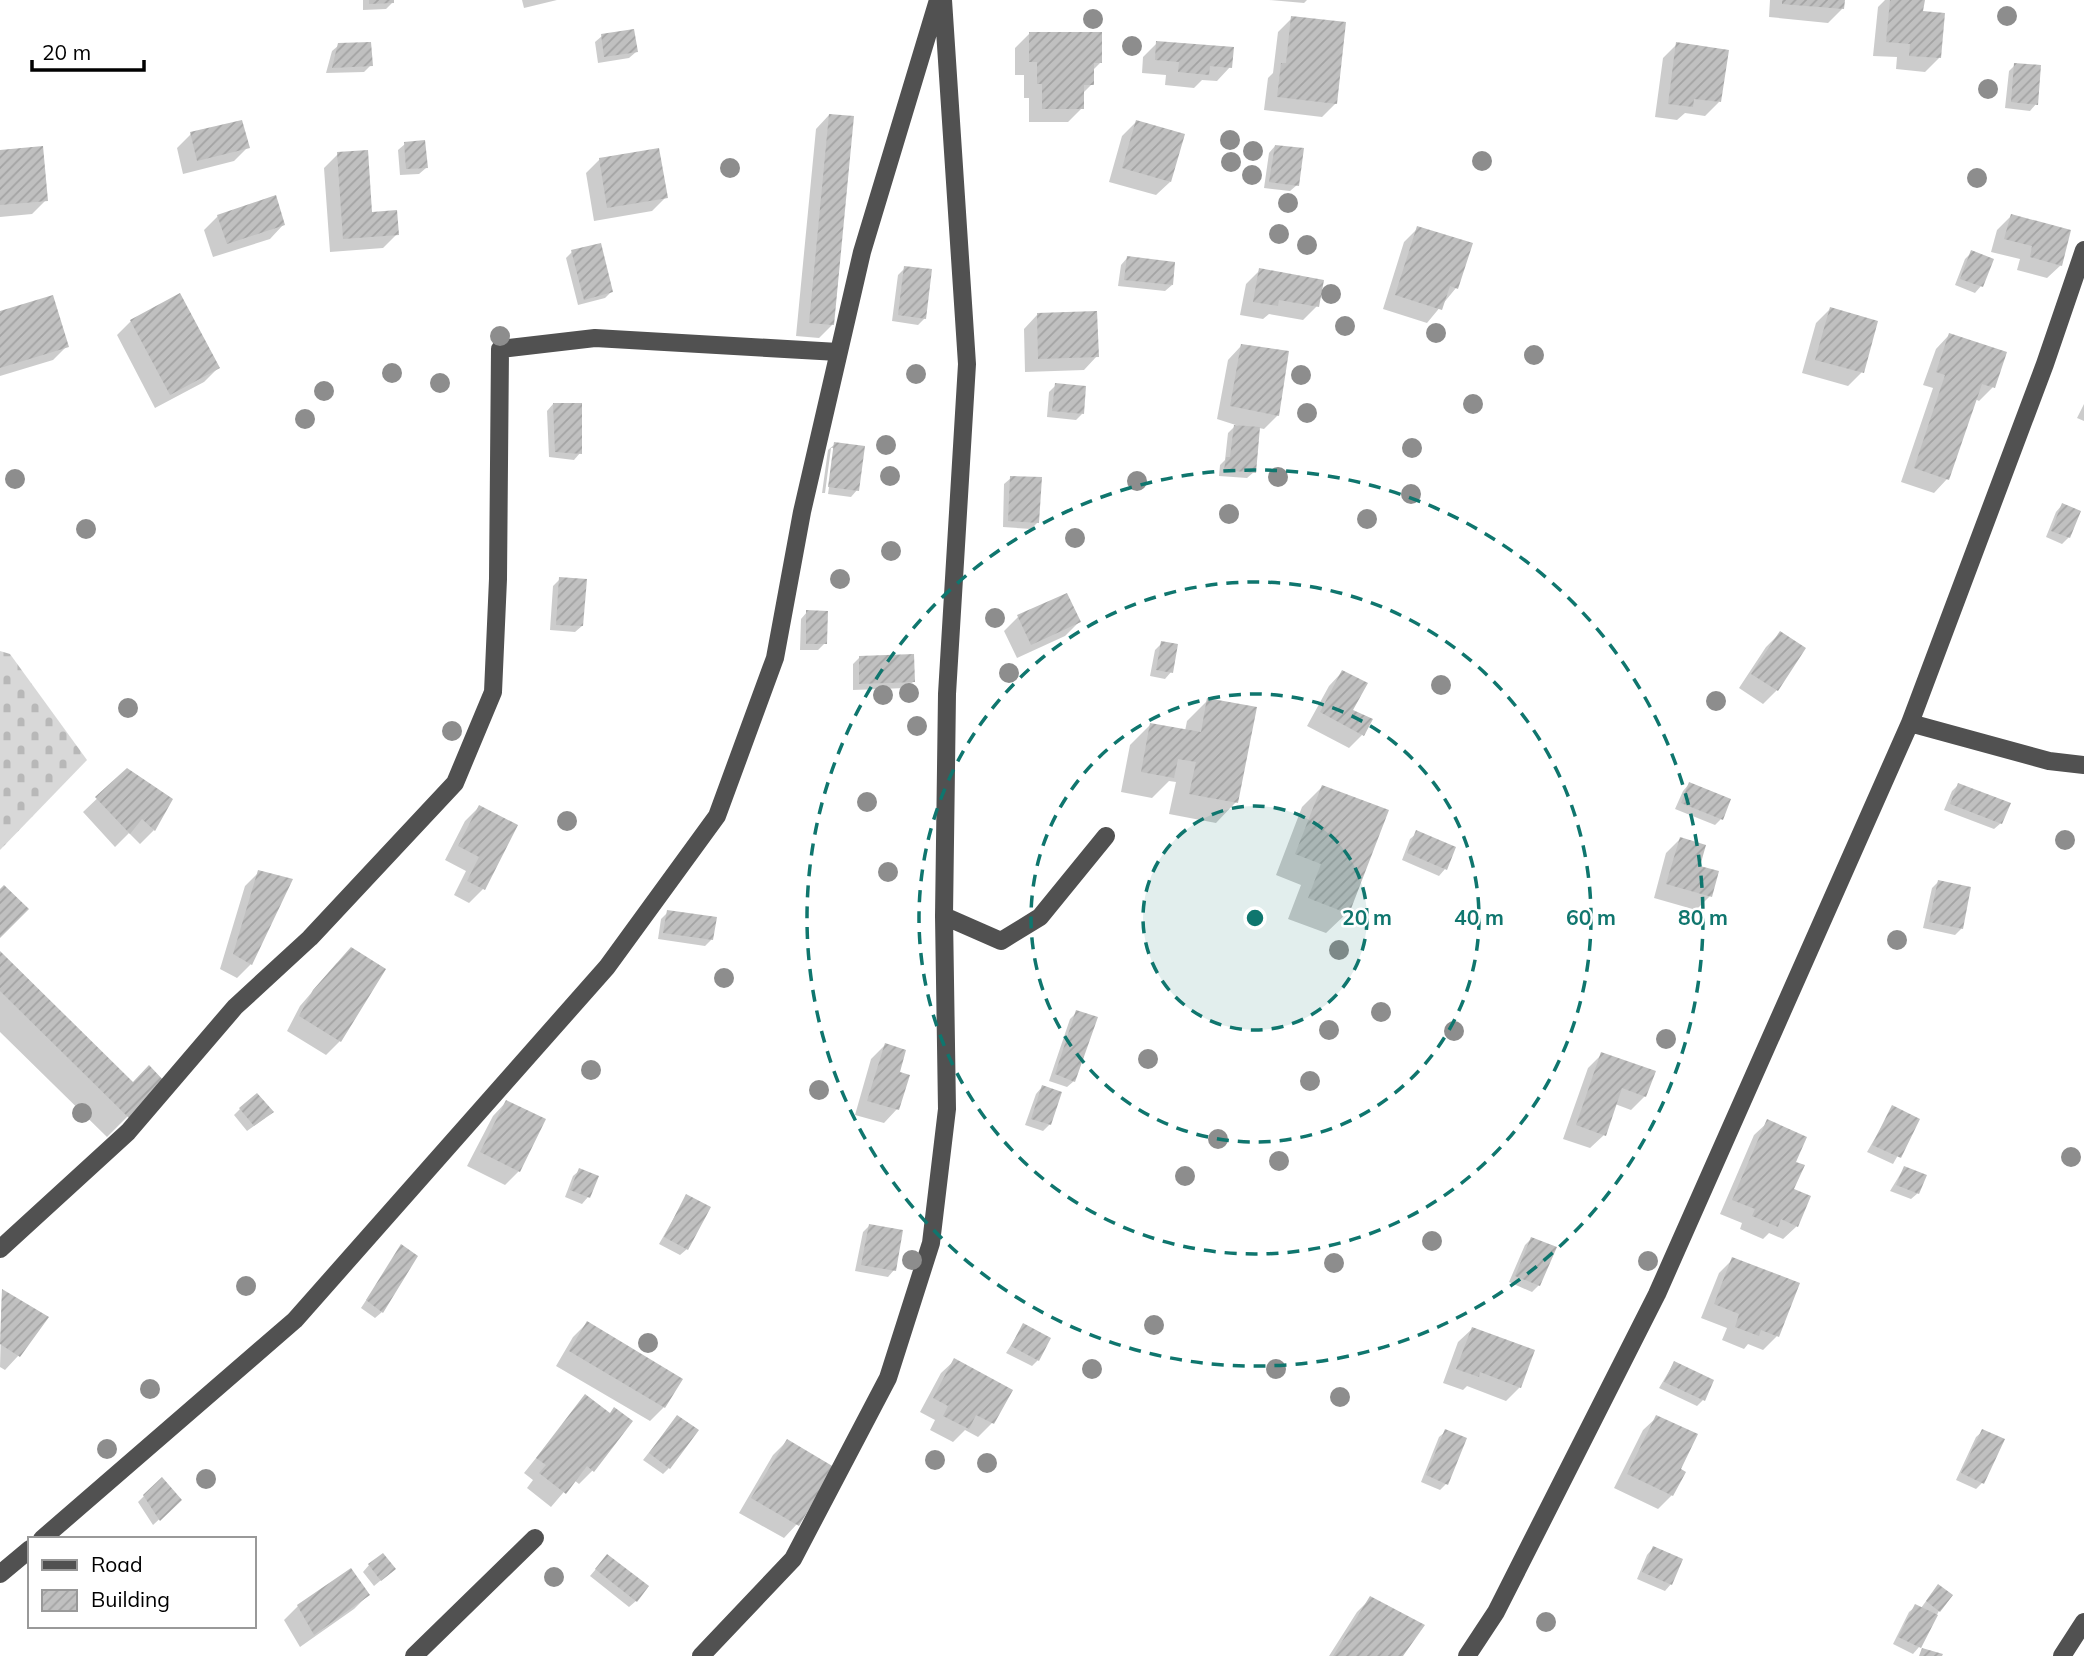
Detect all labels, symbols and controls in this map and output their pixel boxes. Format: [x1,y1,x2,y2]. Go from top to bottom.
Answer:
scale bar [32,28,144,72]
text: 20 m [42,39,91,65]
text: 20 m [1342,904,1392,930]
text: 40 m [1454,904,1504,930]
text: 60 m [1566,904,1616,930]
text: 80 m [1678,904,1728,930]
centre of rings [1243,906,1267,930]
legend [28,1537,256,1628]
text: Road [91,1551,142,1577]
text: Building [91,1586,170,1612]

